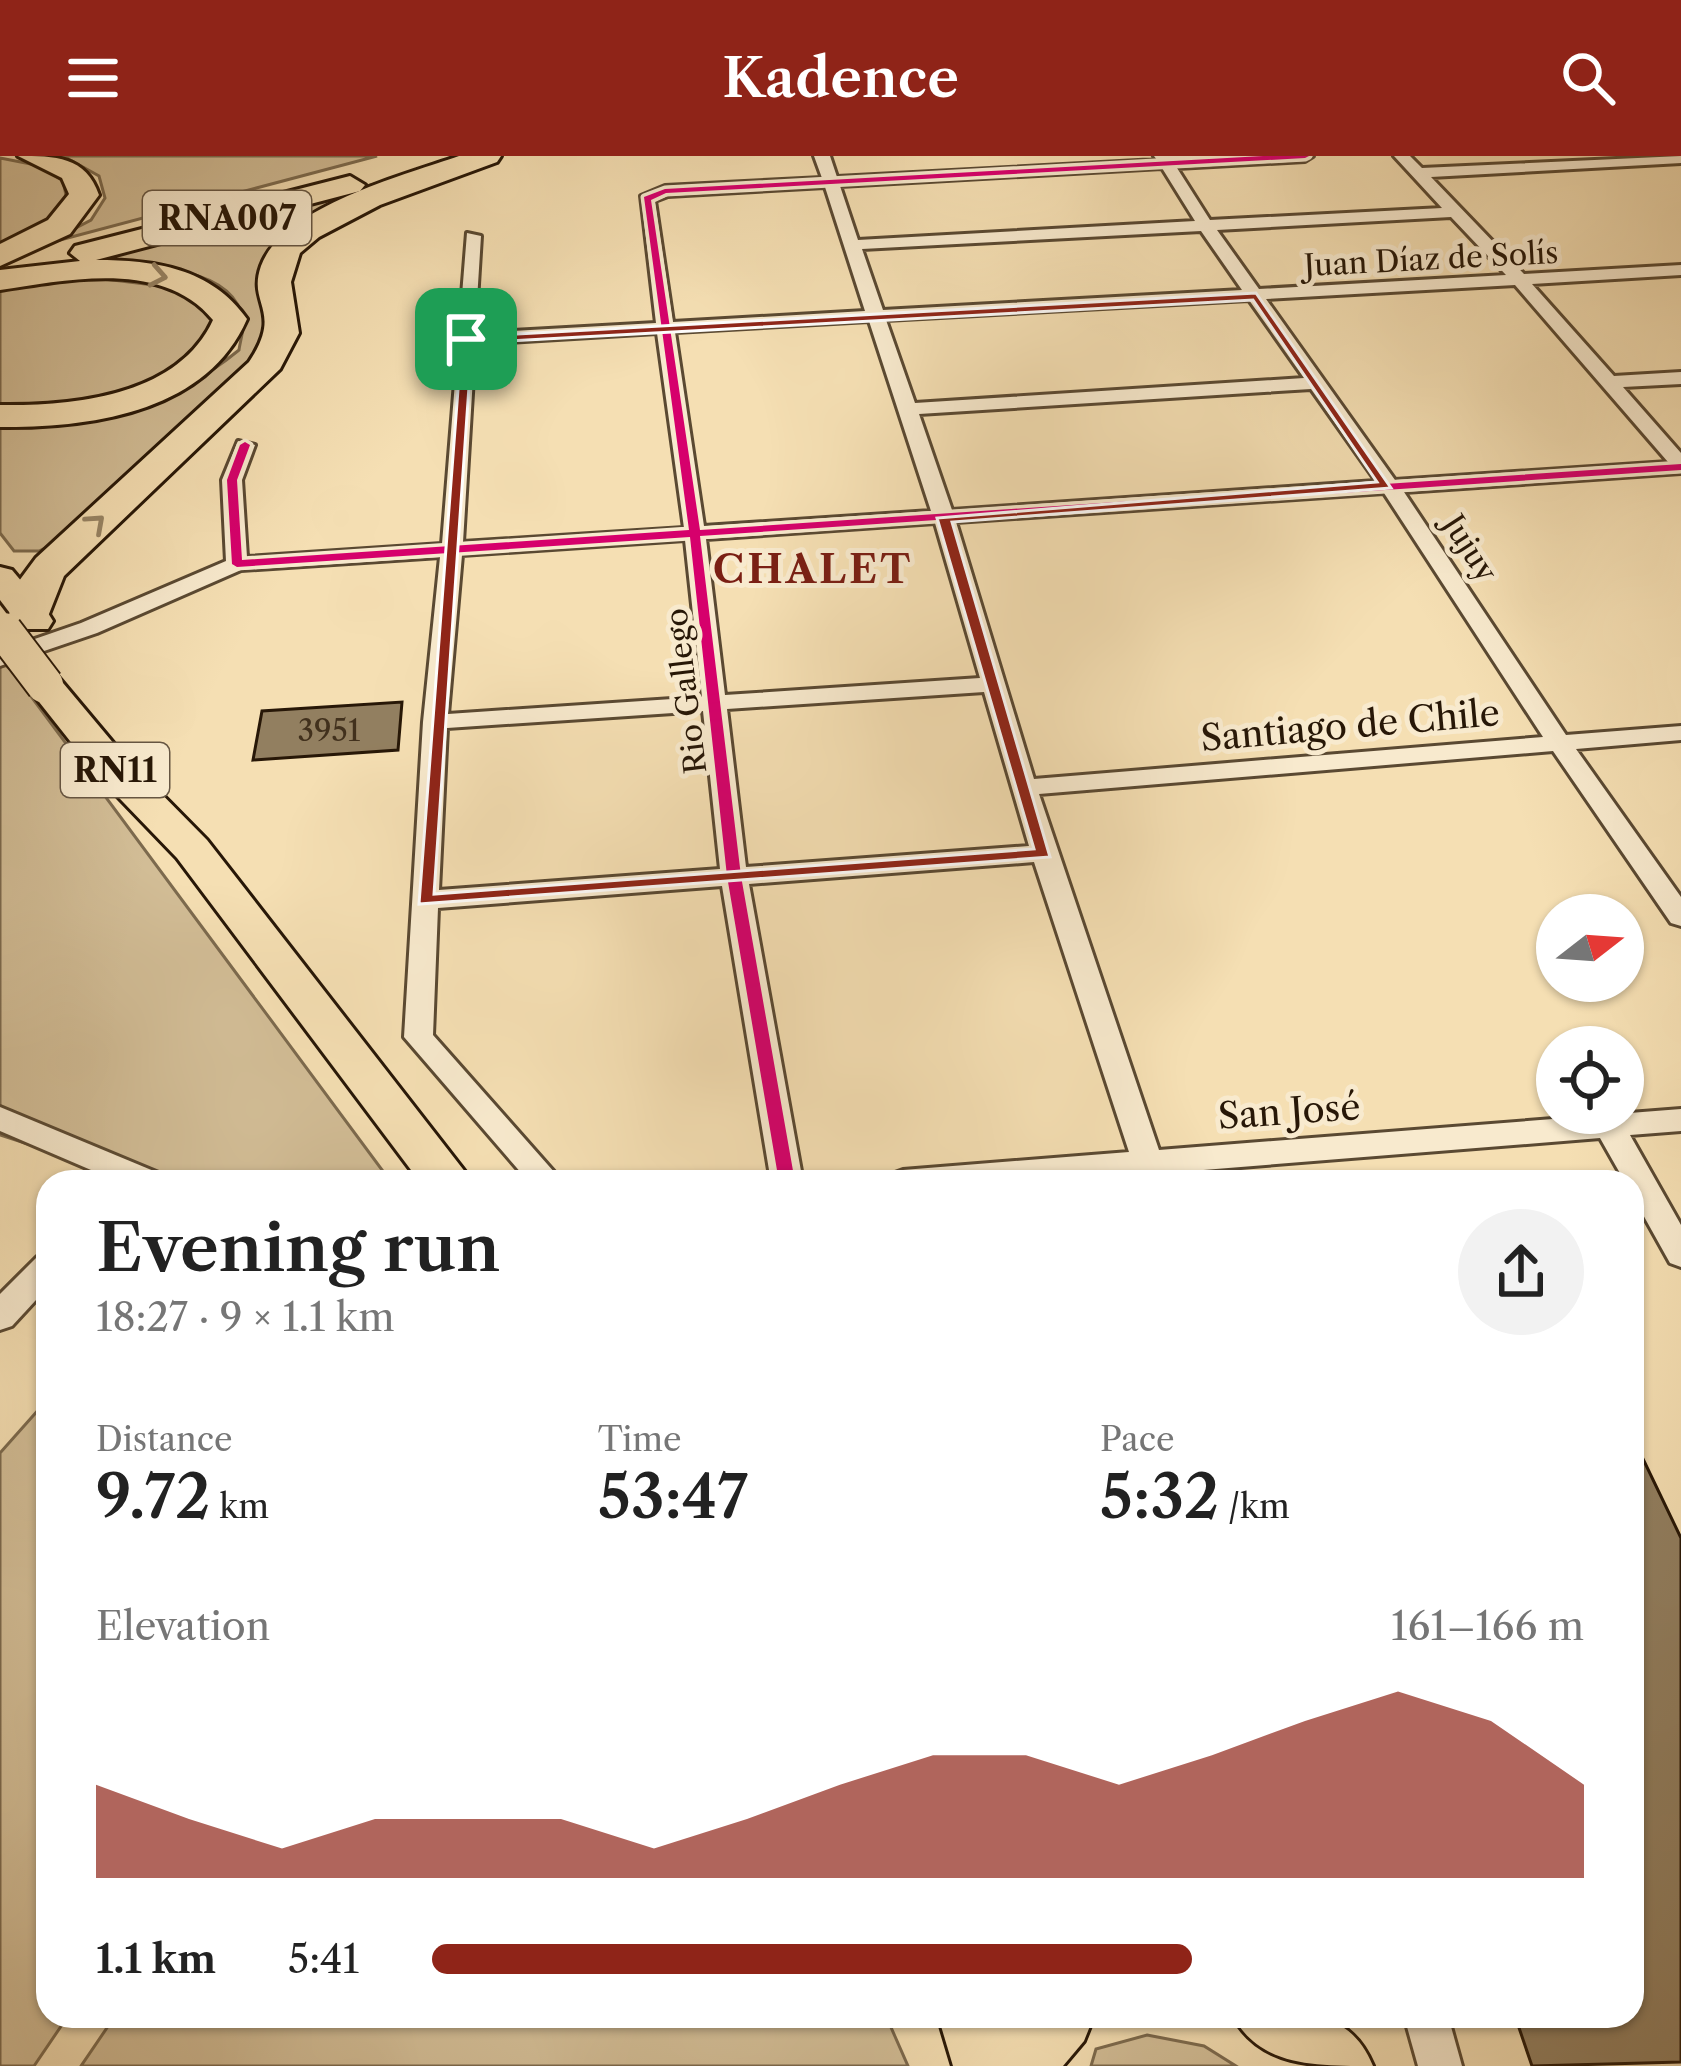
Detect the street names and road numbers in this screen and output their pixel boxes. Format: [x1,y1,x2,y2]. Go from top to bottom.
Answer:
road number: RNA007 [143,191,311,245]
street label: Juan Díaz de Solís [1299,234,1559,284]
street label: Jujuy [1433,504,1505,589]
street label: Rio Gallego [658,606,714,776]
street label: Santiago de Chile [1199,690,1501,760]
road number: RN11 [61,743,169,797]
street label: San José [1216,1084,1362,1138]

